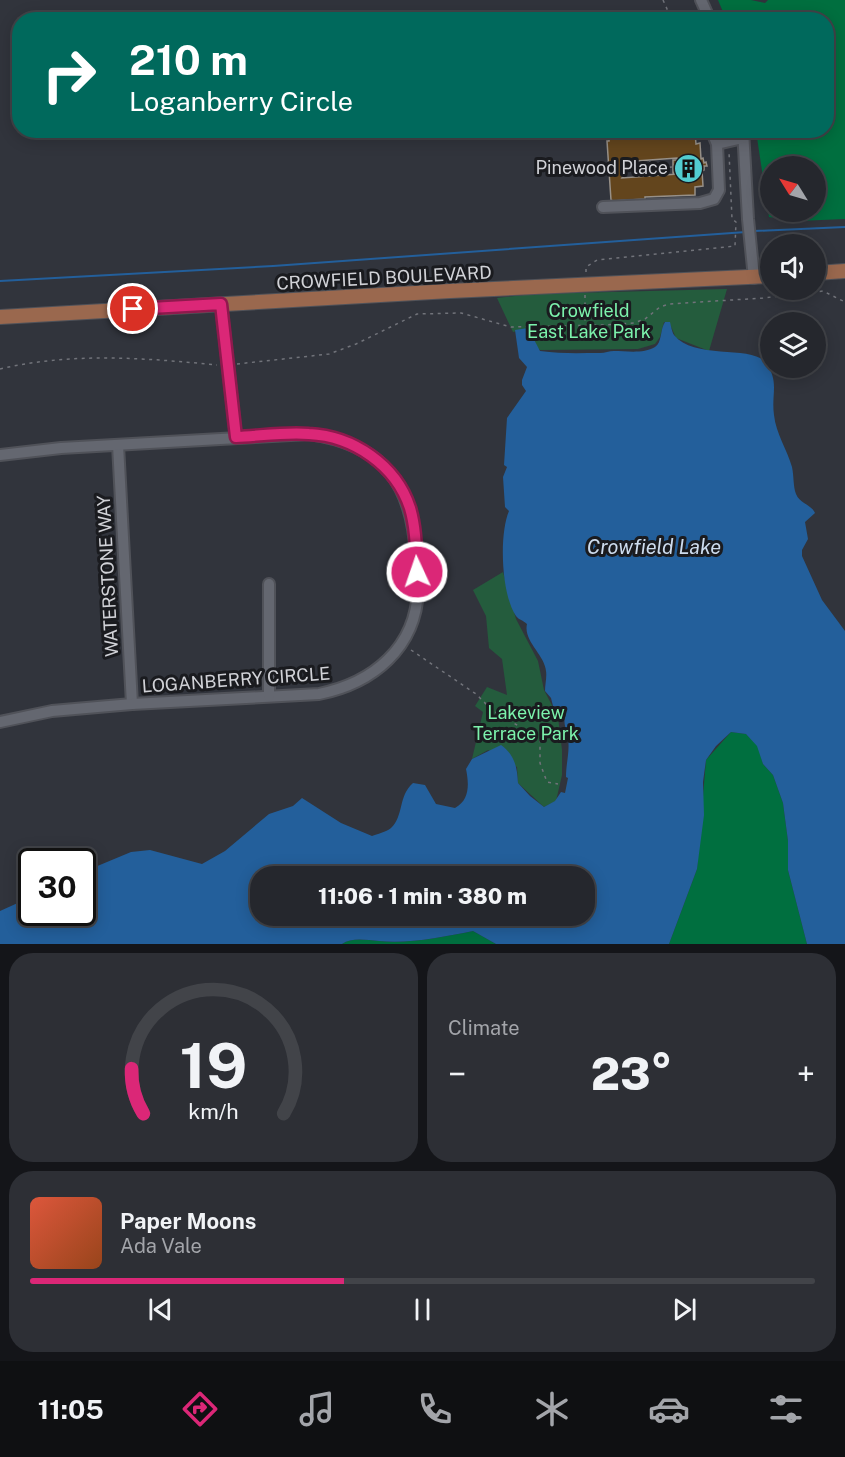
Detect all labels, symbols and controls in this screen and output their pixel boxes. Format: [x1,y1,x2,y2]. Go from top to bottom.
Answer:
text: 210 m [129,35,248,84]
icon: right [30,36,108,114]
text: Loganberry Circle [129,85,353,117]
building icon: Pinewood Place [673,152,705,184]
north arrow [760,156,826,222]
map controls [760,156,826,378]
place label: Pinewood Place [535,157,668,178]
button: sound [760,234,826,300]
street label: CROWFIELD BOULEVARD [276,261,492,294]
pin [107,283,158,334]
icon: arrive [116,292,149,325]
park label: Crowfield East Lake Park [527,300,651,342]
button: layers [760,312,826,378]
street label: WATERSTONE WAY [93,495,122,657]
water label: Crowfield Lake [587,535,721,559]
position arrow [385,540,449,604]
street label: LOGANBERRY CIRCLE [141,662,331,697]
park label: Lakeview Terrace Park [473,702,579,744]
speed limit sign: 30 [18,848,96,926]
text: 11:06 · 1 min · 380 m [318,883,527,909]
text: Climate [448,1016,520,1040]
text: 19 [180,1029,247,1102]
text: 23° [591,1047,672,1100]
text: − [448,1055,466,1093]
text: + [797,1055,815,1093]
text: km/h [188,1100,239,1125]
text: Paper Moons [120,1208,256,1234]
text: Ada Vale [120,1234,202,1258]
icon: previous [144,1293,177,1326]
icon: pause [406,1293,439,1326]
icon: next [668,1293,701,1326]
icon: directions [179,1388,221,1430]
icon: music [296,1388,338,1430]
icon: phone [414,1388,456,1430]
icon: climate [531,1388,573,1430]
icon: car [648,1388,690,1430]
icon: filters [765,1388,807,1430]
text: 11:05 [38,1393,104,1425]

